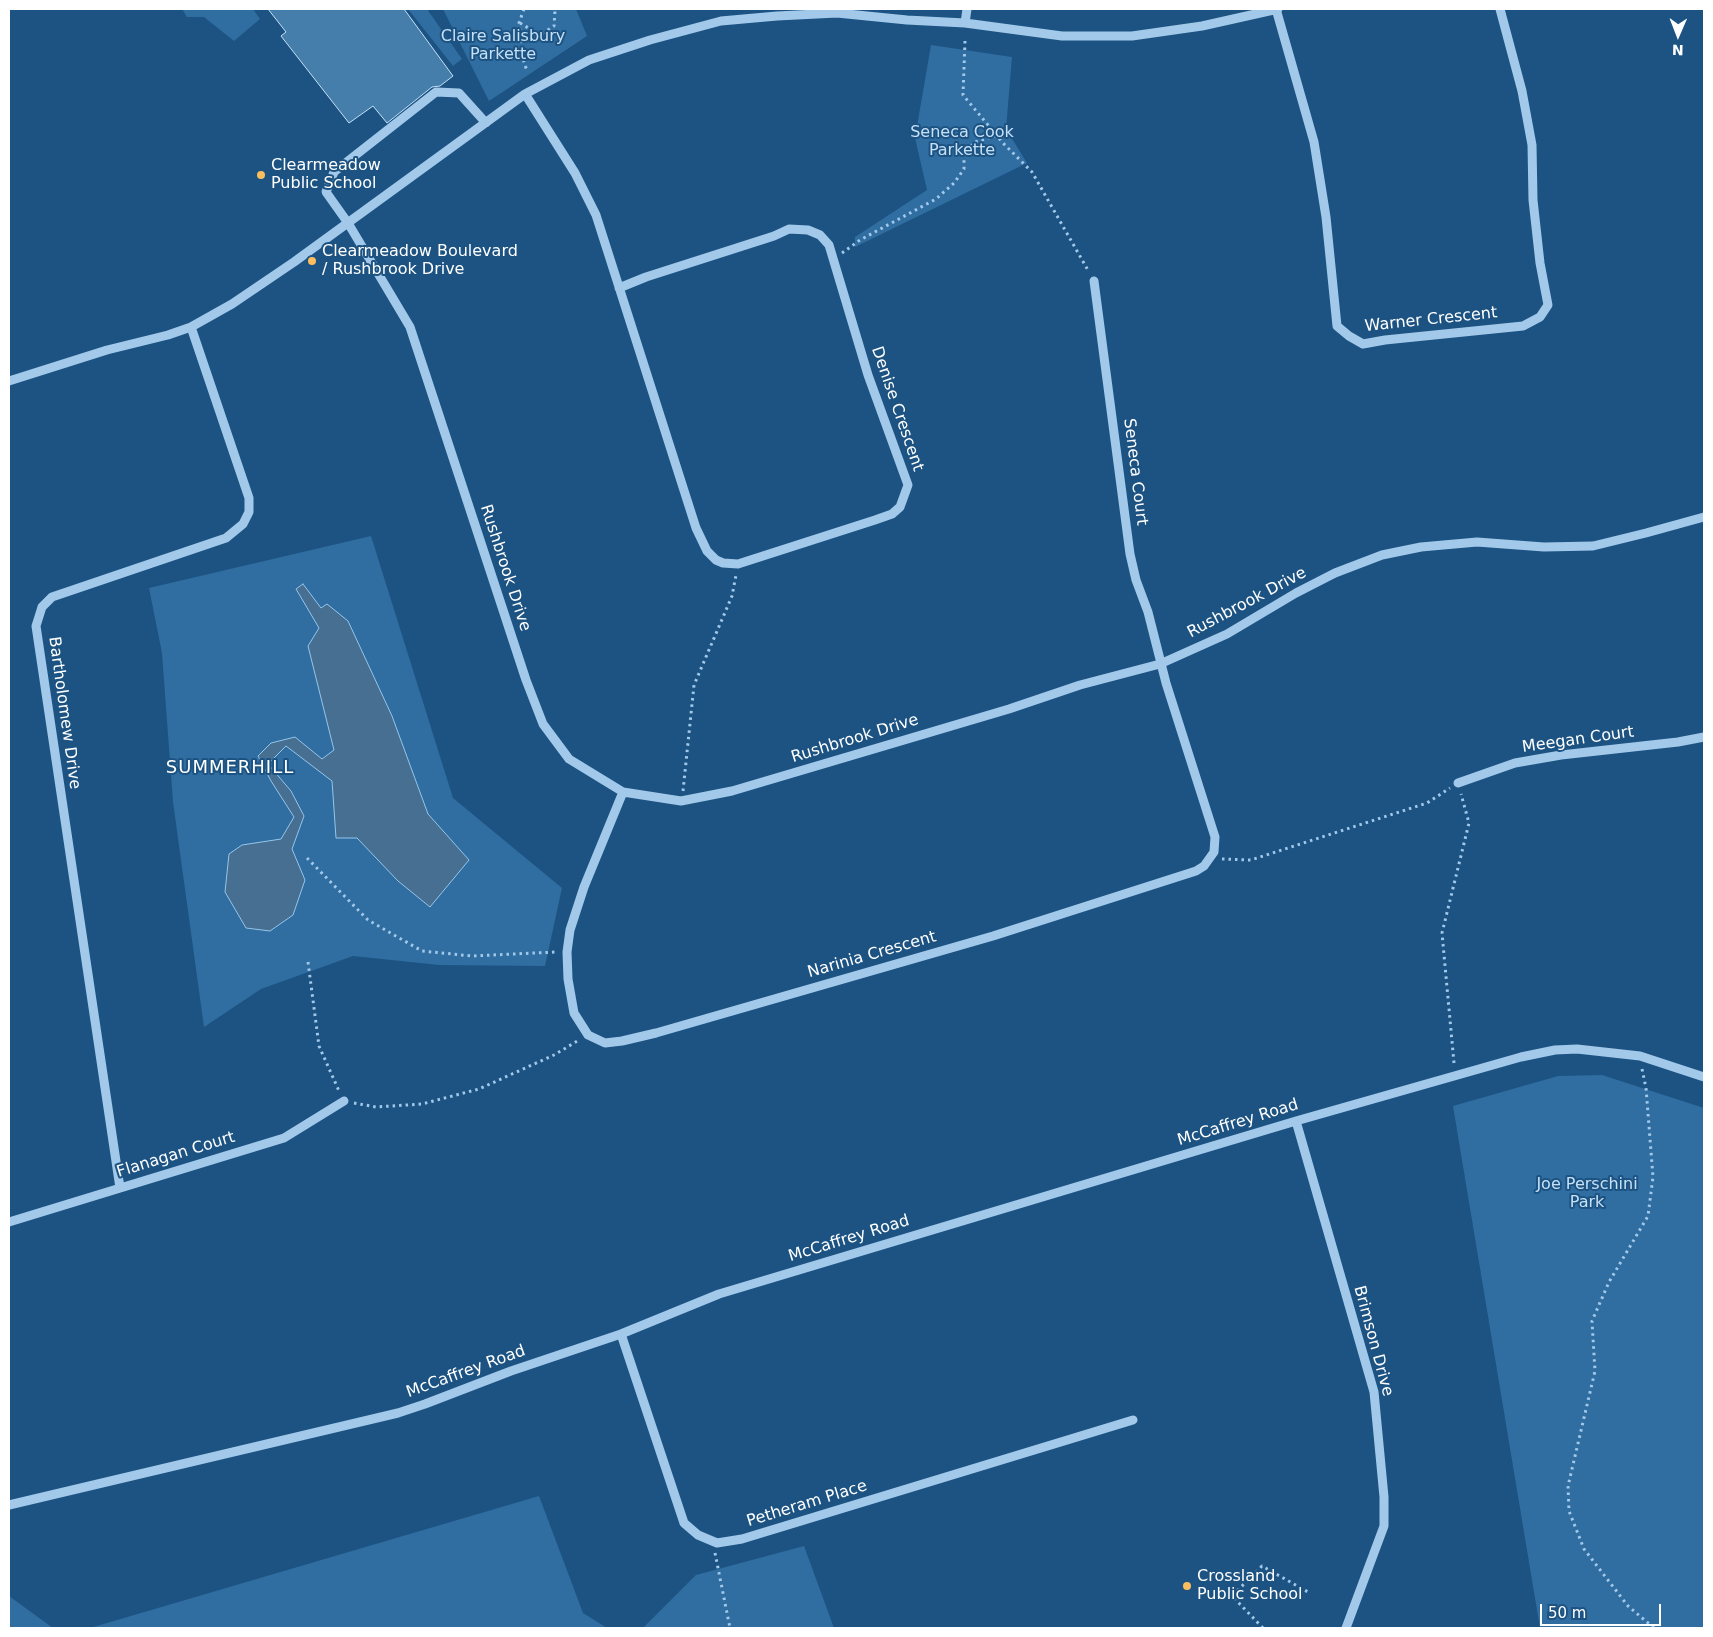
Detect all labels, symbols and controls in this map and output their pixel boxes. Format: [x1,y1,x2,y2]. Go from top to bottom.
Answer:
north arrow [1653,10,1703,60]
park label: Claire Salisbury Parkette [441,27,565,65]
text: N [1672,42,1684,58]
park label: Seneca Cook Parkette [910,123,1014,161]
place label: Clearmeadow Public School [271,156,381,194]
marker: Clearmeadow Public School [255,169,267,181]
place label: Clearmeadow Boulevard / Rushbrook Drive [322,242,518,280]
marker: Clearmeadow Boulevard / Rushbrook Drive [306,255,318,267]
street label: Warner Crescent [1364,303,1498,337]
street label: Denise Crescent [867,344,927,474]
street label: Seneca Court [1119,417,1151,527]
street label: Rushbrook Drive [475,502,535,634]
street label: Rushbrook Drive [1184,564,1310,642]
street label: Bartholomew Drive [44,635,84,791]
street label: Rushbrook Drive [789,711,921,767]
street label: Meegan Court [1521,723,1635,757]
district label: SUMMERHILL [165,757,295,779]
street label: Narinia Crescent [805,927,939,983]
street label: McCaffrey Road [1175,1095,1301,1151]
street label: Flanagan Court [115,1128,237,1182]
park label: Joe Perschini Park [1536,1175,1638,1213]
street label: McCaffrey Road [786,1211,912,1267]
street label: Brimson Drive [1349,1284,1397,1398]
street label: McCaffrey Road [404,1342,528,1402]
street label: Petheram Place [745,1477,869,1531]
place label: Crossland Public School [1197,1567,1303,1605]
marker: Crossland Public School [1181,1580,1193,1592]
scale bar [1543,1594,1664,1626]
text: 50 m [1548,1604,1586,1622]

